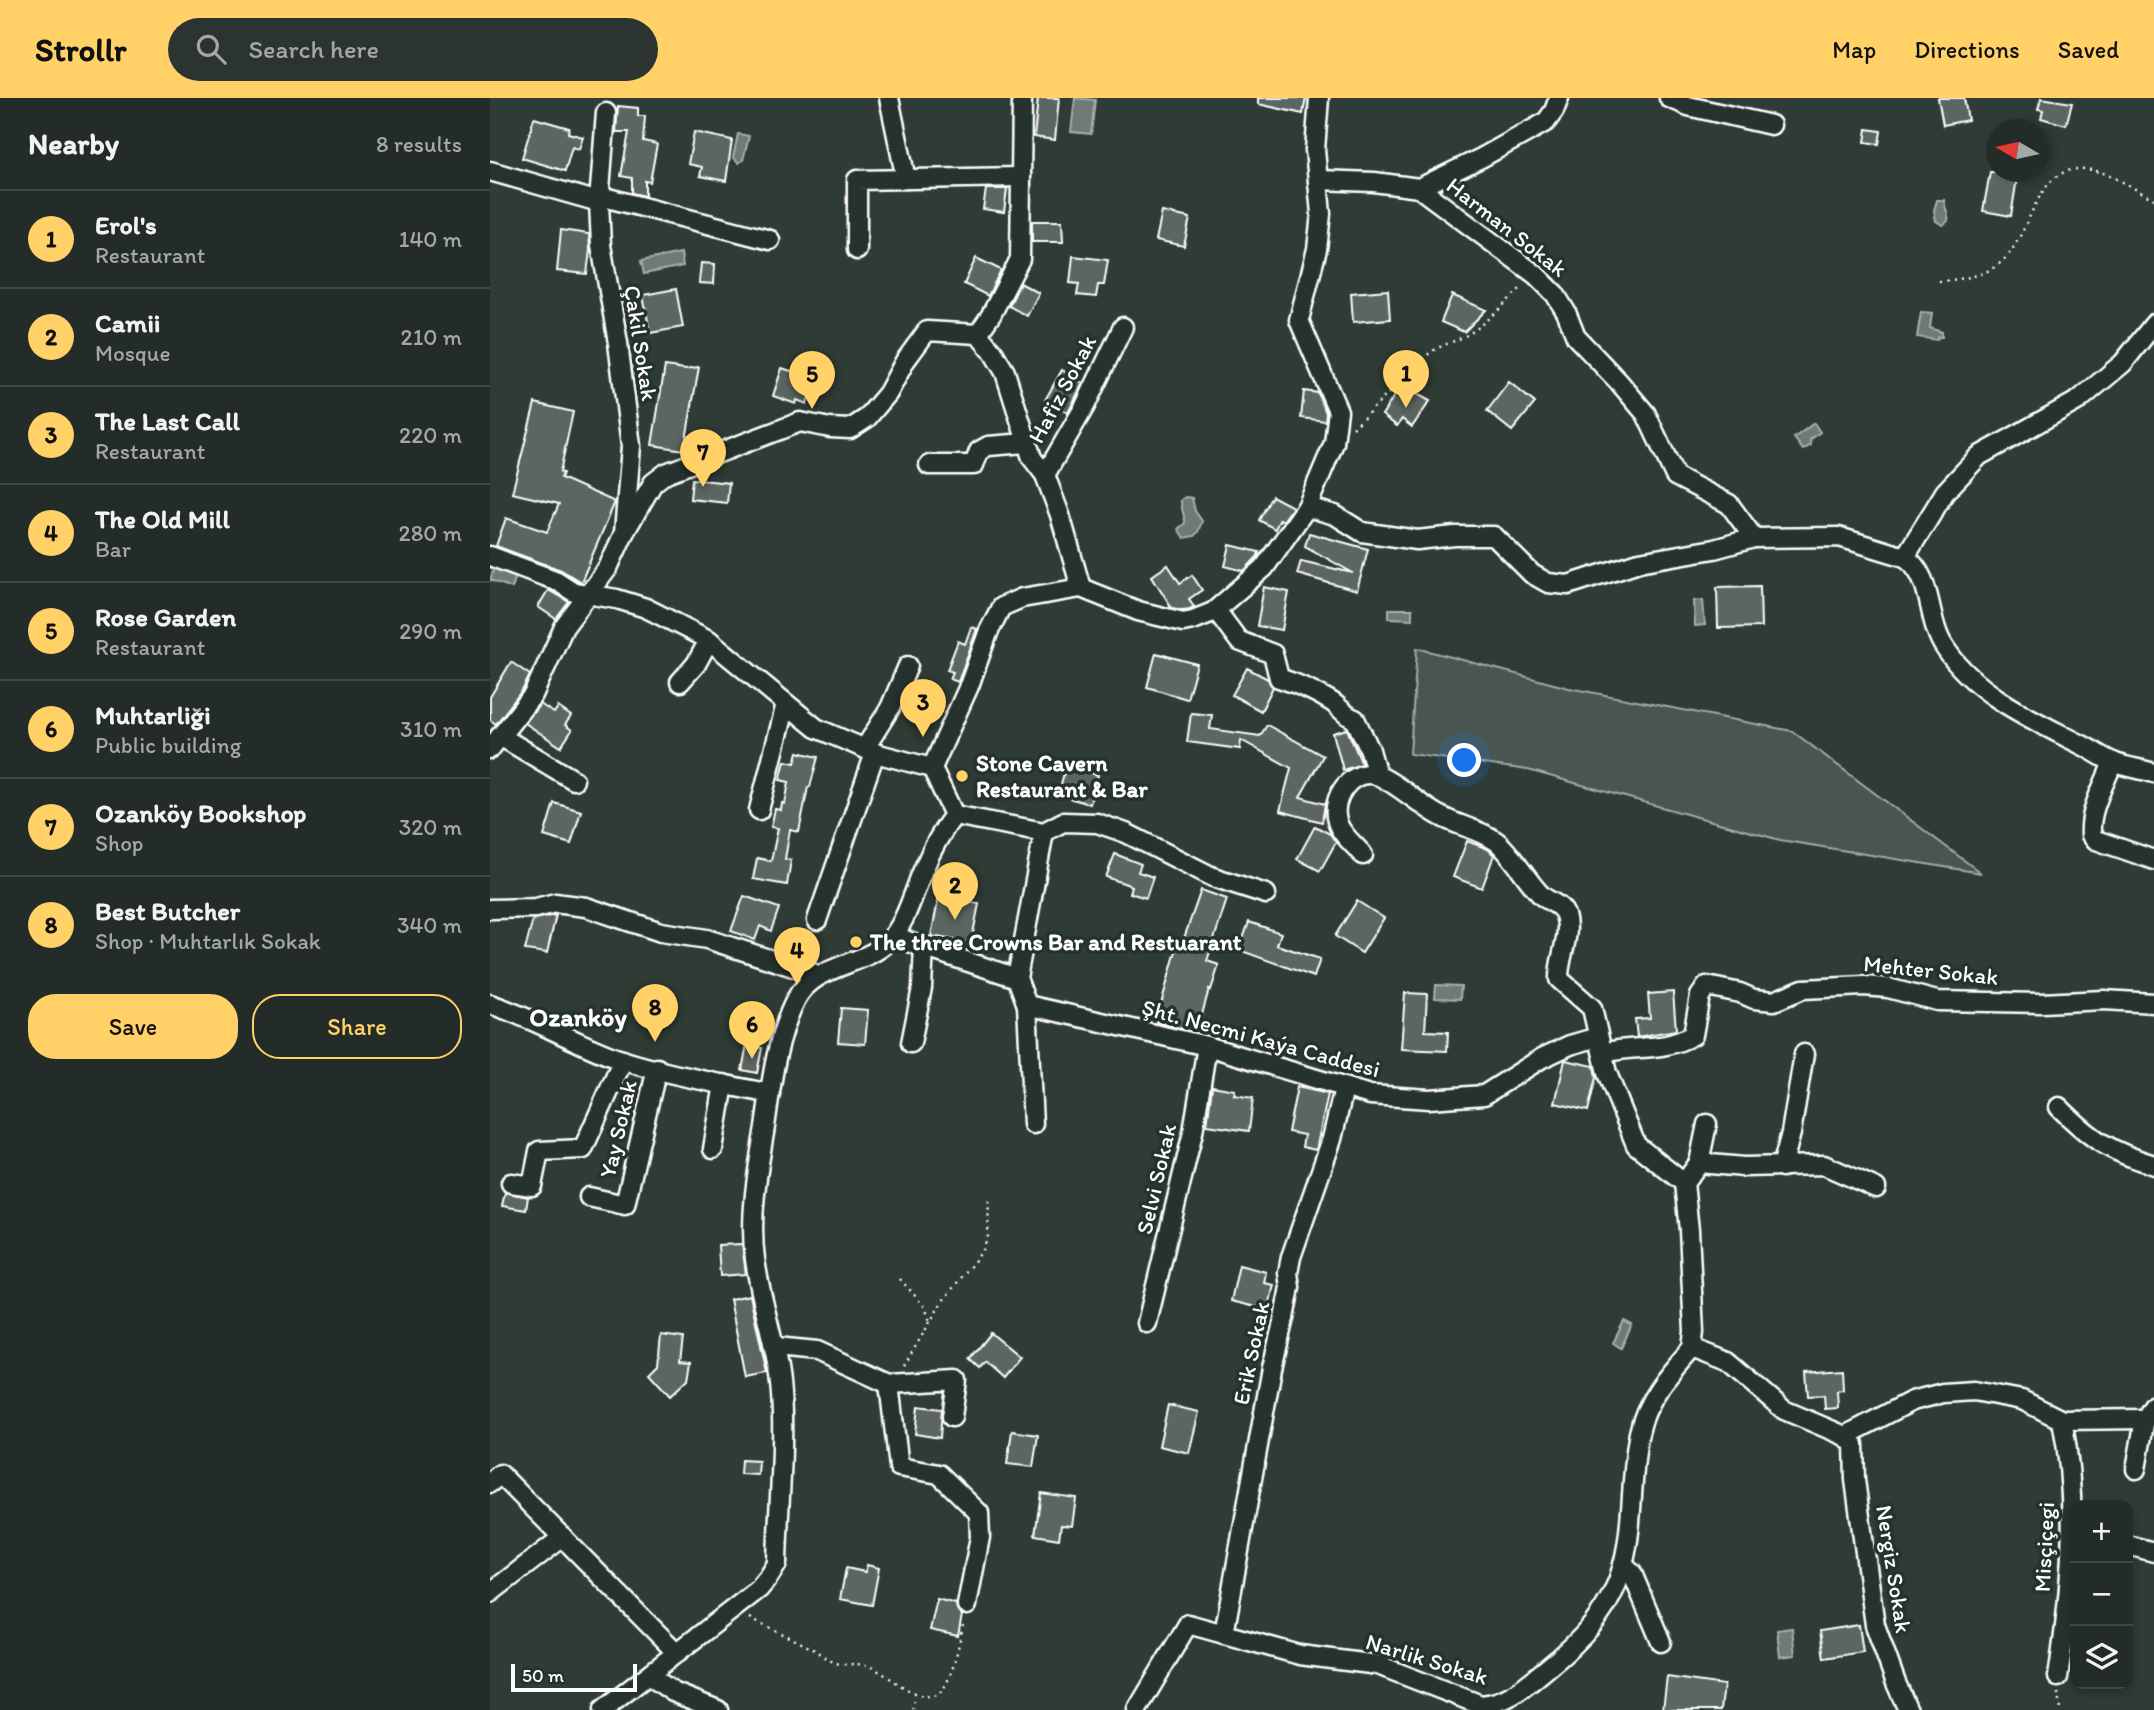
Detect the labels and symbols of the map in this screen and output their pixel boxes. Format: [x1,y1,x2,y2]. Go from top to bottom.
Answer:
north arrow [1986,119,2049,182]
street label: Harman Sokak [1441,171,1573,283]
street label: Çakil Sokak [618,283,664,403]
street label: Hafiz Sokak [1022,330,1102,448]
pin: 1 [1383,350,1429,408]
pin: 5 [789,351,835,409]
pin: 7 [680,429,726,487]
pin: 3 [900,679,946,737]
your location [1447,743,1481,777]
place label: Stone Cavern Restaurant & Bar [976,749,1148,803]
marker: Stone Cavern Restaurant & Bar [954,768,970,784]
pin: 2 [932,862,978,920]
pin: 4 [774,927,820,985]
place label: The three Crowns Bar and Restuarant [869,928,1242,956]
marker: The three Crowns Bar and Restuarant [848,934,864,950]
street label: Mehter Sokak [1862,949,2000,991]
pin: 8 [632,984,678,1042]
street label: Şht. Necmi Kaýa Caddesi [1139,993,1383,1083]
district label: Ozanköy [529,1001,627,1033]
pin: 6 [729,1001,775,1059]
street label: Yay Sokak [593,1077,643,1181]
street label: Selvi Sokak [1130,1121,1182,1237]
street label: Erik Sokak [1226,1299,1276,1407]
street label: Misçiçegi [2028,1501,2060,1593]
street label: Nergiz Sokak [1870,1503,1918,1635]
street label: Narlik Sokak [1363,1627,1492,1691]
scale bar [511,1661,637,1693]

